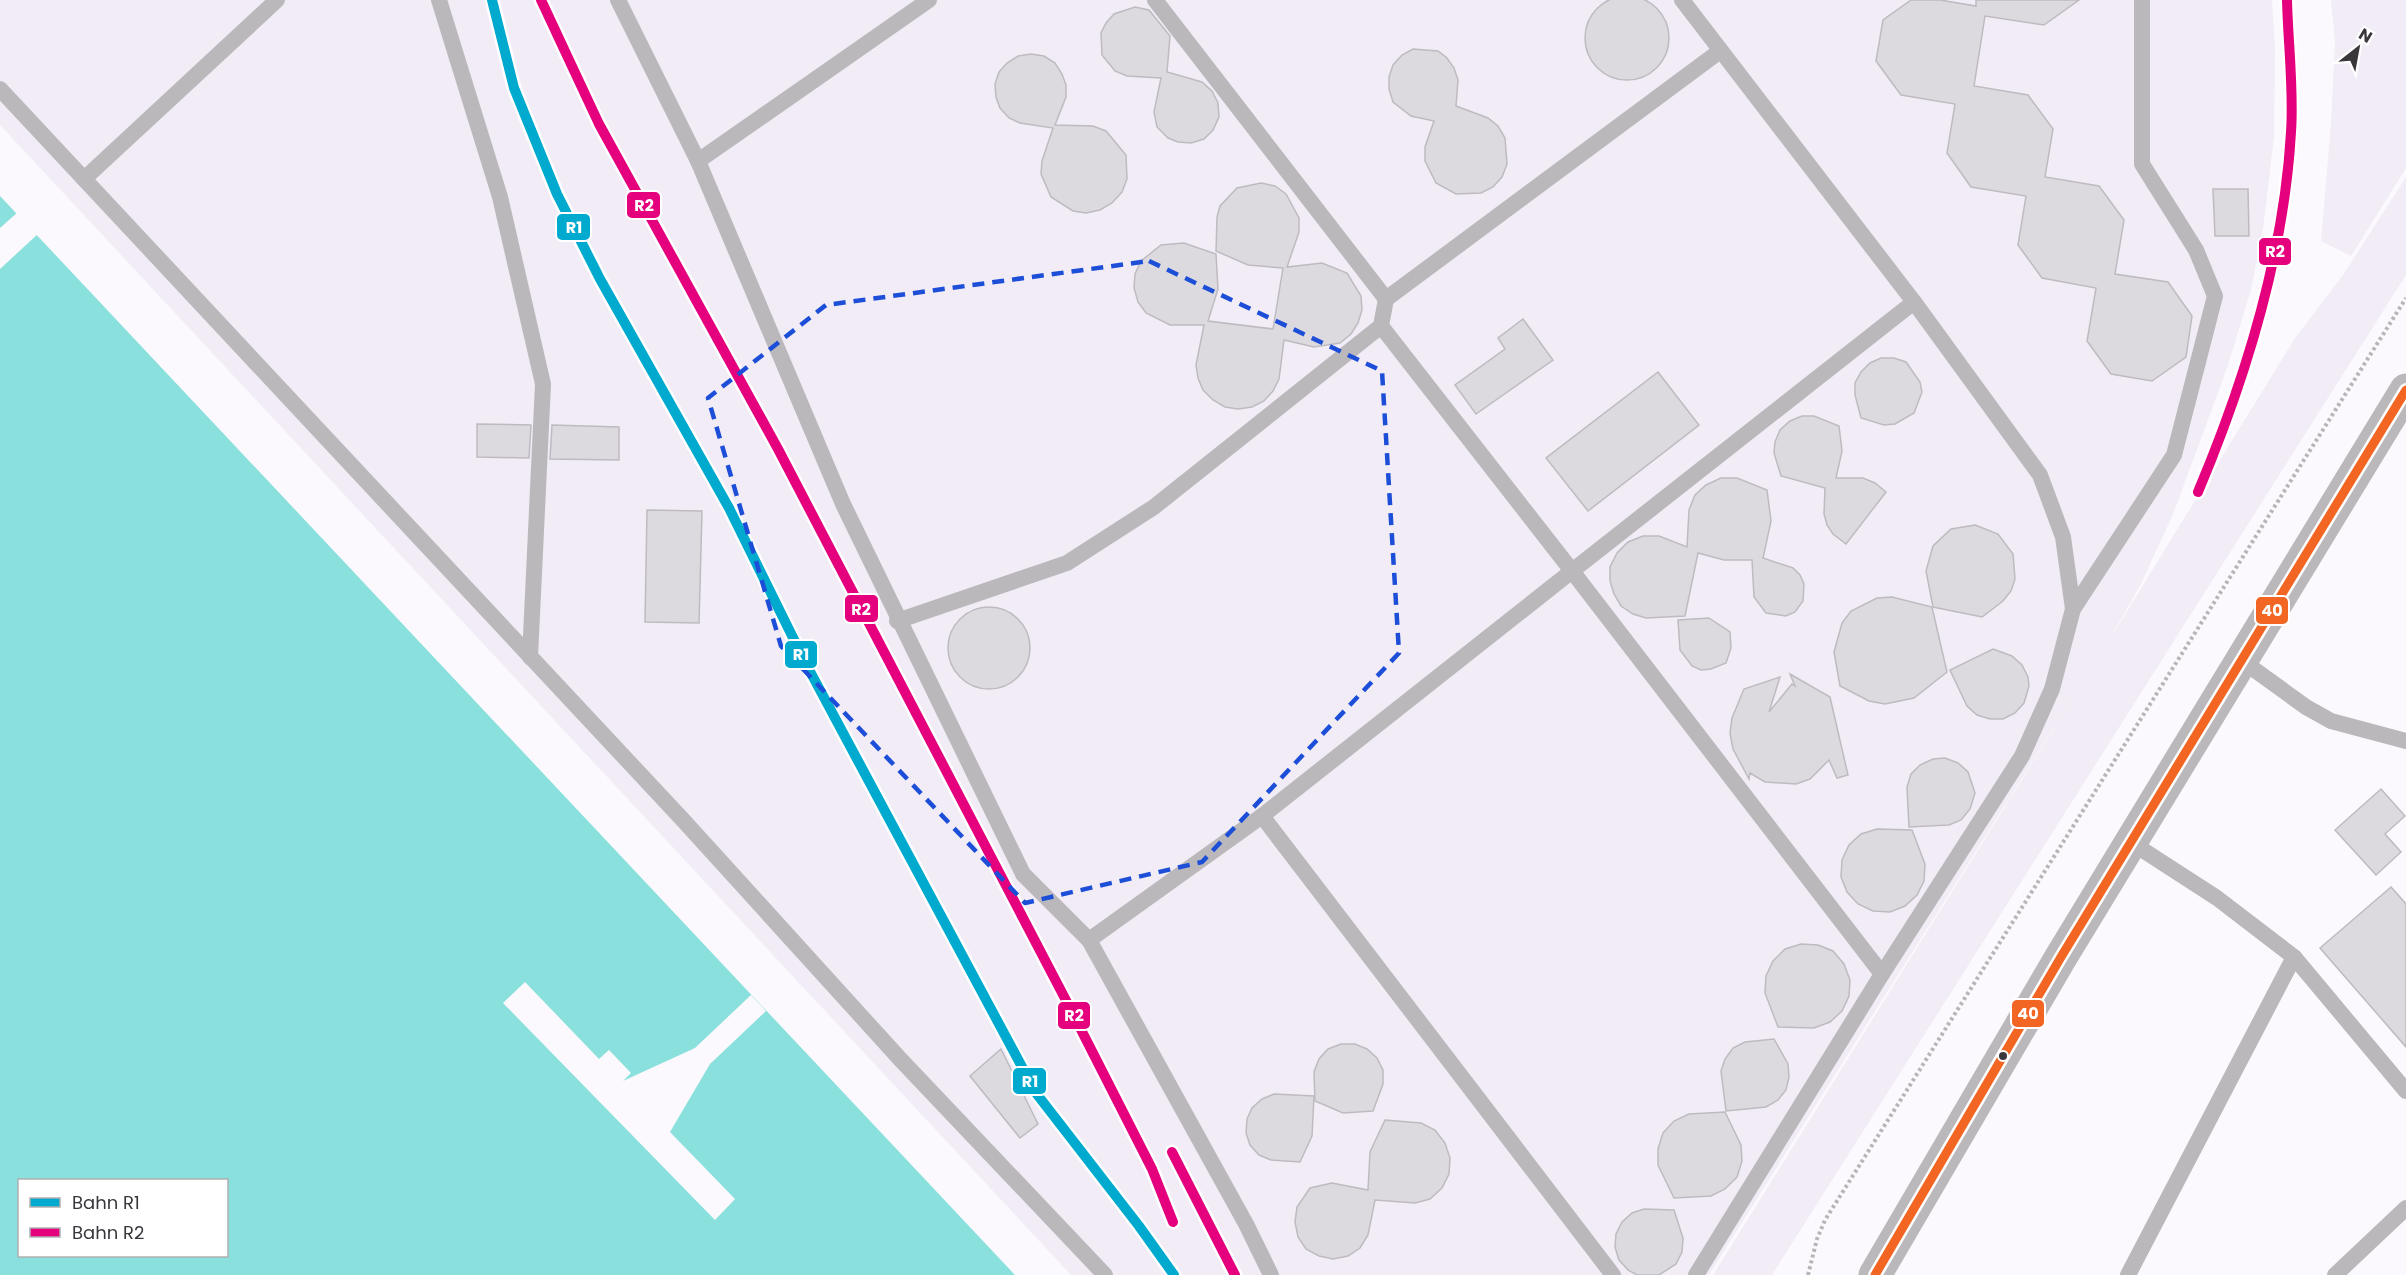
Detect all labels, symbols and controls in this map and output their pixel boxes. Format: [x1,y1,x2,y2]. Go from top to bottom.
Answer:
north arrow [2328,18,2388,78]
text: N [2354,23,2377,49]
line badge: R2 [626,191,661,219]
text: R2 [634,194,654,217]
line badge: R1 [556,213,591,241]
text: R1 [566,216,582,239]
line badge: R2 [2258,237,2292,266]
text: R2 [2265,240,2285,263]
line badge: R2 [844,594,879,623]
line badge: 40 [2255,596,2289,625]
text: R2 [851,598,871,621]
text: 40 [2261,599,2283,622]
line badge: R1 [784,640,818,669]
text: R1 [793,643,809,666]
line badge: 40 [2011,999,2045,1028]
line badge: R2 [1057,1001,1091,1030]
text: 40 [2017,1002,2039,1025]
text: R2 [1064,1004,1084,1027]
unlabelled marker [1997,1050,2009,1062]
line badge: R1 [1012,1067,1047,1095]
text: R1 [1022,1070,1038,1093]
legend [18,1179,228,1257]
text: Bahn R1 [72,1190,140,1215]
text: Bahn R2 [72,1220,144,1245]

